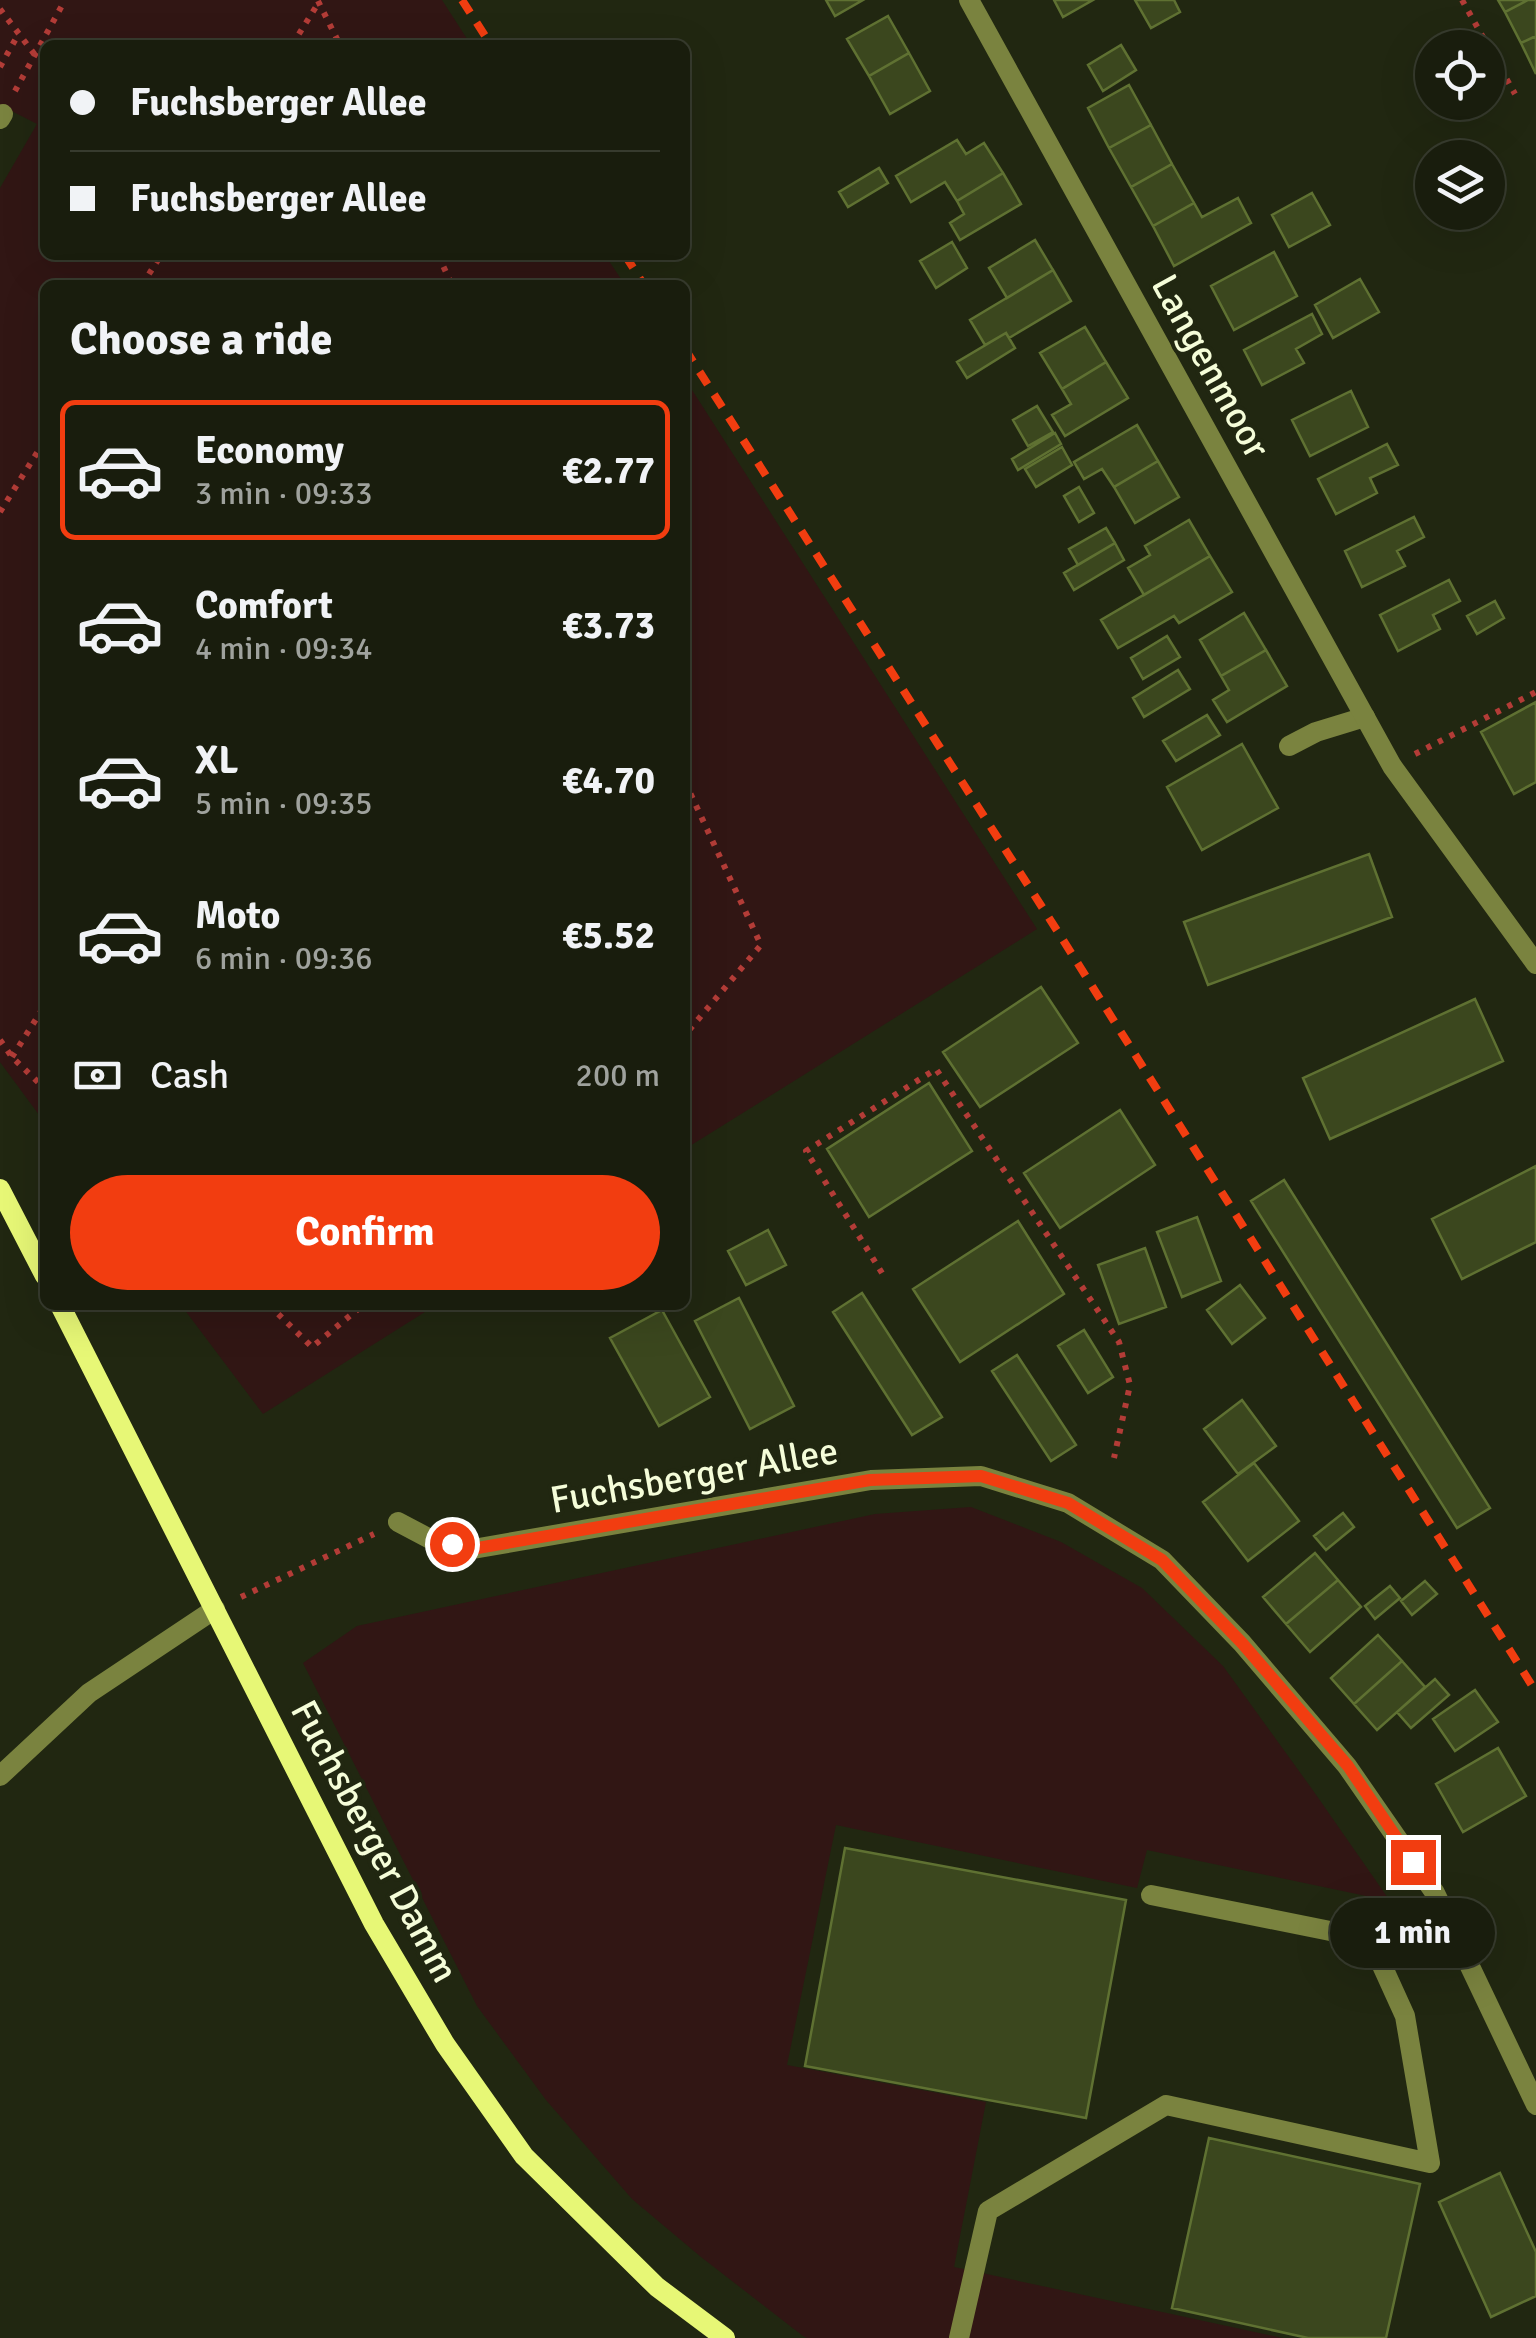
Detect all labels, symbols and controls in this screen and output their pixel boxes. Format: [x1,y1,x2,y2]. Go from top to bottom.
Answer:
map controls [1415,30,1505,230]
button: locate [1415,30,1505,120]
text: Fuchsberger Allee [130,79,427,126]
button: layers [1415,140,1505,230]
text: Fuchsberger Allee [130,175,427,222]
street label: Langenmoor [1141,266,1280,466]
text: Choose a ride [70,312,333,367]
icon: car [75,425,165,515]
text: Economy [195,427,344,474]
text: €2.77 [562,447,655,494]
text: 3 min · 09:33 [195,474,373,513]
icon: car [75,580,165,670]
text: Comfort [195,582,333,629]
text: €3.73 [562,602,655,649]
text: 4 min · 09:34 [195,629,373,668]
icon: car [75,735,165,825]
text: XL [195,737,238,784]
text: €4.70 [562,757,655,804]
text: 5 min · 09:35 [195,784,373,823]
icon: car [75,890,165,980]
text: Moto [195,892,280,939]
text: €5.52 [562,912,655,959]
text: 6 min · 09:36 [195,939,373,978]
icon: cash [70,1048,125,1103]
text: Cash [150,1052,229,1099]
text: 200 m [576,1056,660,1095]
button: Confirm [70,1175,660,1290]
street label: Fuchsberger Allee [547,1427,842,1524]
route start [430,1522,475,1567]
street label: Fuchsberger Damm [280,1692,469,1990]
route end [1391,1840,1436,1885]
callout: 1 min [1330,1897,1496,1967]
text: 1 min [1374,1913,1451,1952]

